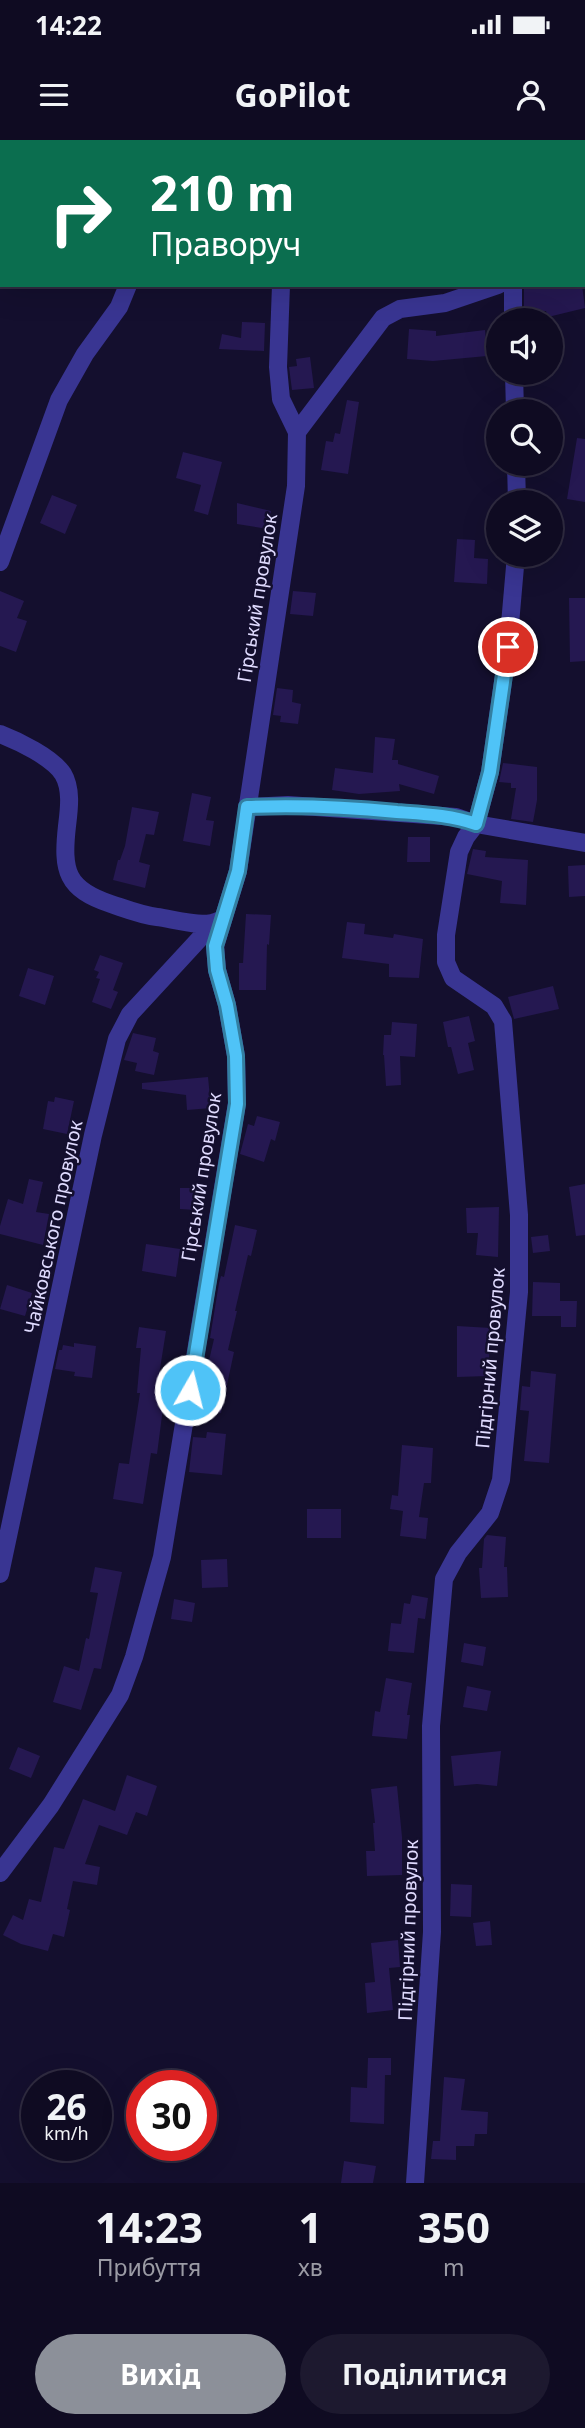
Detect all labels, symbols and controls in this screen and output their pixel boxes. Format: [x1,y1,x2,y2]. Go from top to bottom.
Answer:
text: 14:22 [35,7,102,43]
text: GoPilot [234,73,351,116]
icon: menu [35,76,73,114]
icon: person [512,76,550,114]
text: 210 m [150,159,295,225]
icon: right [35,168,126,259]
text: Праворуч [150,222,301,265]
map controls [486,308,563,567]
button: sound [486,308,563,385]
button: search [486,399,563,476]
button: layers [486,490,563,567]
street label: Гірський провулок [231,512,283,684]
pin [478,617,538,677]
icon: arrive [489,628,527,666]
street label: Гірський провулок [175,1091,227,1263]
street label: Чайковського провулок [18,1118,88,1336]
street label: Підгірний провулок [469,1266,511,1450]
position arrow [153,1353,227,1427]
street label: Підгірний провулок [392,1839,424,2021]
speed limit sign: 30 [126,2070,217,2161]
text: 26 [46,2083,87,2130]
text: km/h [44,2121,89,2145]
text: 14:23 [95,2198,203,2255]
text: 1 [298,2198,322,2255]
text: 350 [418,2198,490,2255]
text: Прибуття [97,2251,201,2283]
text: хв [298,2251,323,2283]
text: m [443,2251,465,2283]
button: Вихід [35,2334,286,2414]
button: Поділитися [300,2334,550,2414]

